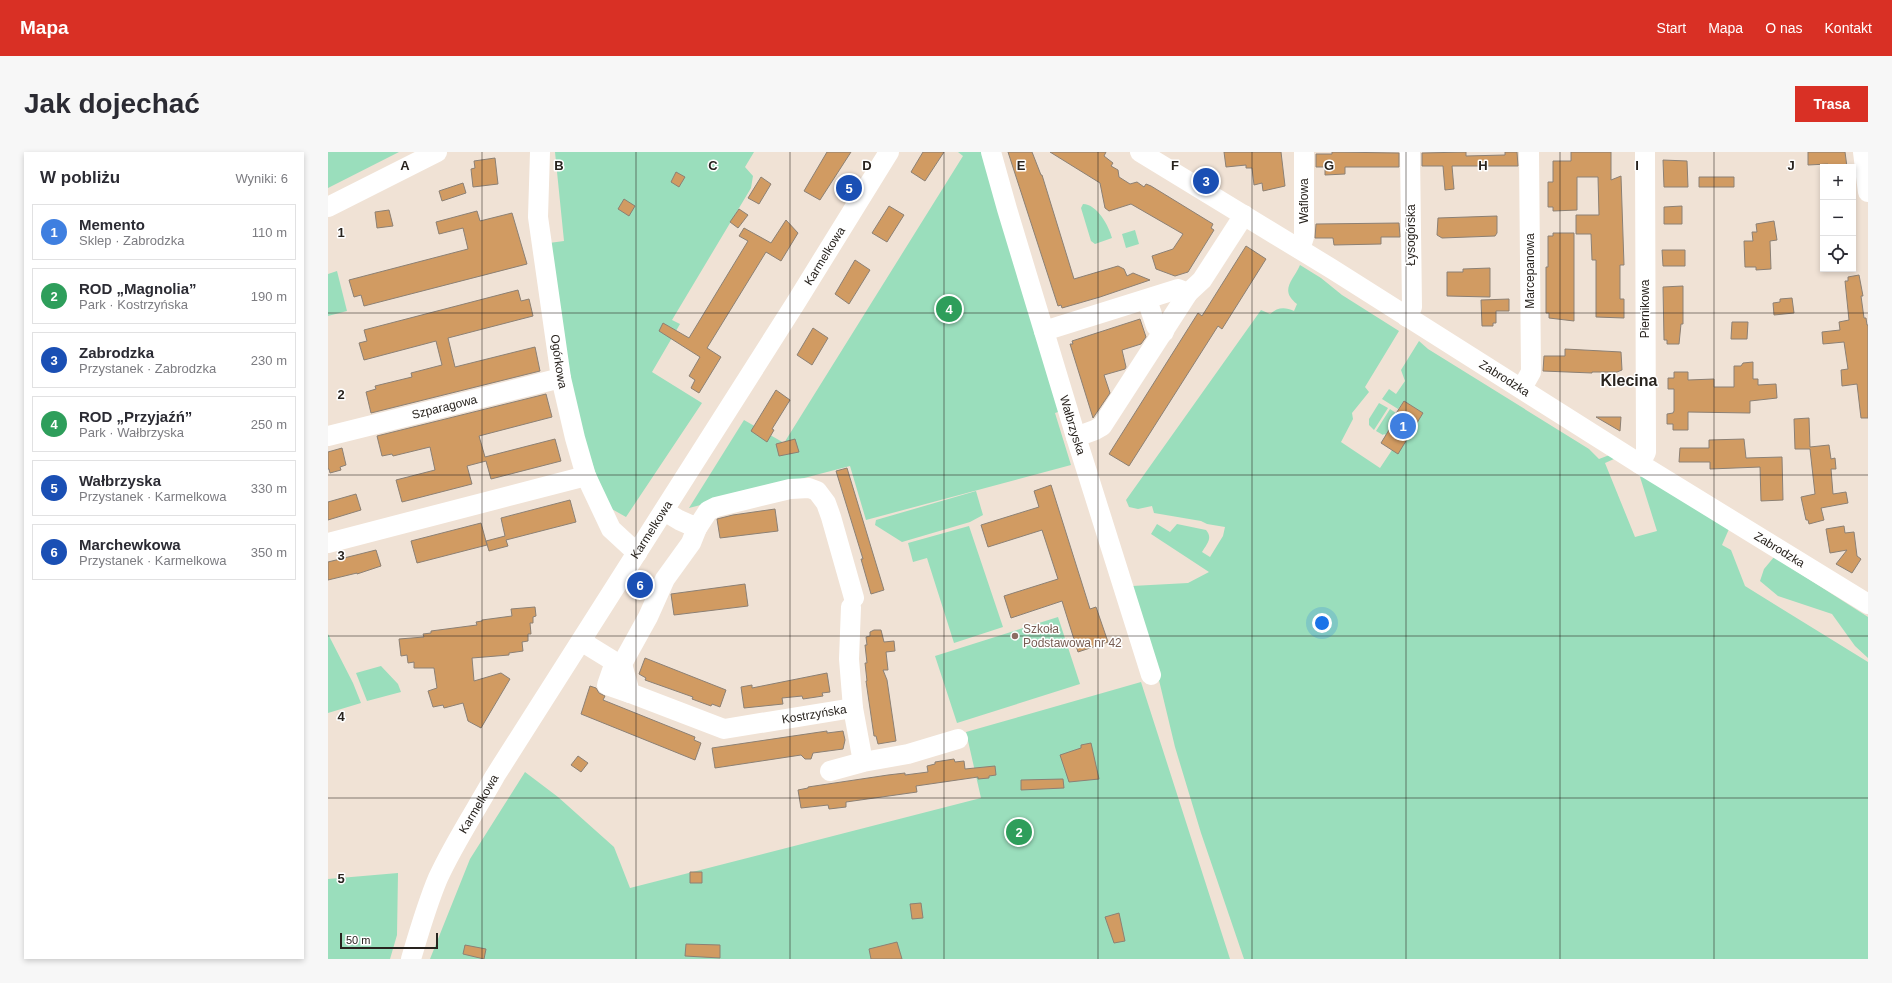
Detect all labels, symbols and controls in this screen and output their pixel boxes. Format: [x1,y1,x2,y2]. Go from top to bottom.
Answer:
text: Mapa [20,17,69,38]
text: Start [1657,20,1686,36]
text: Mapa [1708,20,1743,36]
text: O nas [1765,20,1803,36]
text: Kontakt [1825,20,1872,36]
button: Trasa [1795,86,1868,122]
text: Jak dojechać [24,88,200,119]
text: A [400,158,410,173]
text: B [554,158,564,173]
text: C [708,158,718,173]
text: D [862,158,872,173]
text: E [1017,158,1026,173]
text: F [1171,158,1179,173]
text: G [1324,158,1334,173]
text: H [1478,158,1488,173]
text: I [1635,158,1639,173]
text: J [1787,158,1795,173]
map controls [1820,164,1856,272]
button: + [1820,164,1856,200]
pin: 3 [1193,166,1219,196]
text: W pobliżu [40,168,120,187]
text: Wyniki: 6 [235,171,288,186]
pin: 5 [836,173,862,203]
street label: Waflowa [1297,178,1311,224]
button: − [1820,200,1856,236]
street label: Łysogórska [1404,204,1418,266]
text: Memento [79,216,145,233]
street label: Karmelkowa [801,224,848,288]
text: 1 [50,225,58,240]
text: 110 m [252,225,287,240]
text: 1 [337,225,345,240]
text: Sklep · Zabrodzka [79,233,185,248]
street label: Marcepanowa [1523,233,1537,309]
button: locate [1820,236,1856,272]
street label: Piernikowa [1638,279,1652,338]
text: ROD „Magnolia” [79,280,197,297]
text: 2 [50,289,58,304]
text: 190 m [251,289,287,304]
pin: 4 [936,294,962,324]
text: Park · Kostrzyńska [79,297,188,312]
street label: Ogórkowa [548,333,570,390]
text: Zabrodzka [79,344,154,361]
text: 3 [50,353,58,368]
text: 230 m [251,353,287,368]
street label: Zabrodzka [1477,357,1532,399]
text: Przystanek · Zabrodzka [79,361,216,376]
district label: Klecina [1601,372,1658,389]
text: 2 [337,387,345,402]
street label: Szparagowa [410,392,479,422]
street label: Wałbrzyska [1057,394,1088,457]
text: ROD „Przyjaźń” [79,408,192,425]
pin: 1 [1390,411,1416,441]
text: 4 [50,417,58,432]
text: 250 m [251,417,287,432]
text: Park · Wałbrzyska [79,425,184,440]
text: Wałbrzyska [79,472,161,489]
text: 5 [50,481,58,496]
text: 330 m [251,481,287,496]
text: Przystanek · Karmelkowa [79,489,226,504]
street label: Karmelkowa [628,498,675,561]
street label: Zabrodzka [1752,529,1808,571]
text: Marchewkowa [79,536,181,553]
text: 6 [50,545,58,560]
text: 350 m [251,545,287,560]
text: 3 [337,548,345,563]
text: Przystanek · Karmelkowa [79,553,226,568]
pin: 6 [627,570,653,600]
your location [1312,613,1332,633]
place label: Szkoła Podstawowa nr 42 [1023,622,1122,650]
marker: Szkoła Podstawowa nr 42 [1010,631,1020,641]
street label: Kostrzyńska [781,702,848,727]
text: 4 [337,709,345,724]
street label: Karmelkowa [456,772,502,836]
pin: 2 [1006,817,1032,847]
text: 5 [337,871,345,886]
scale bar [340,931,438,950]
text: 50 m [346,934,370,946]

